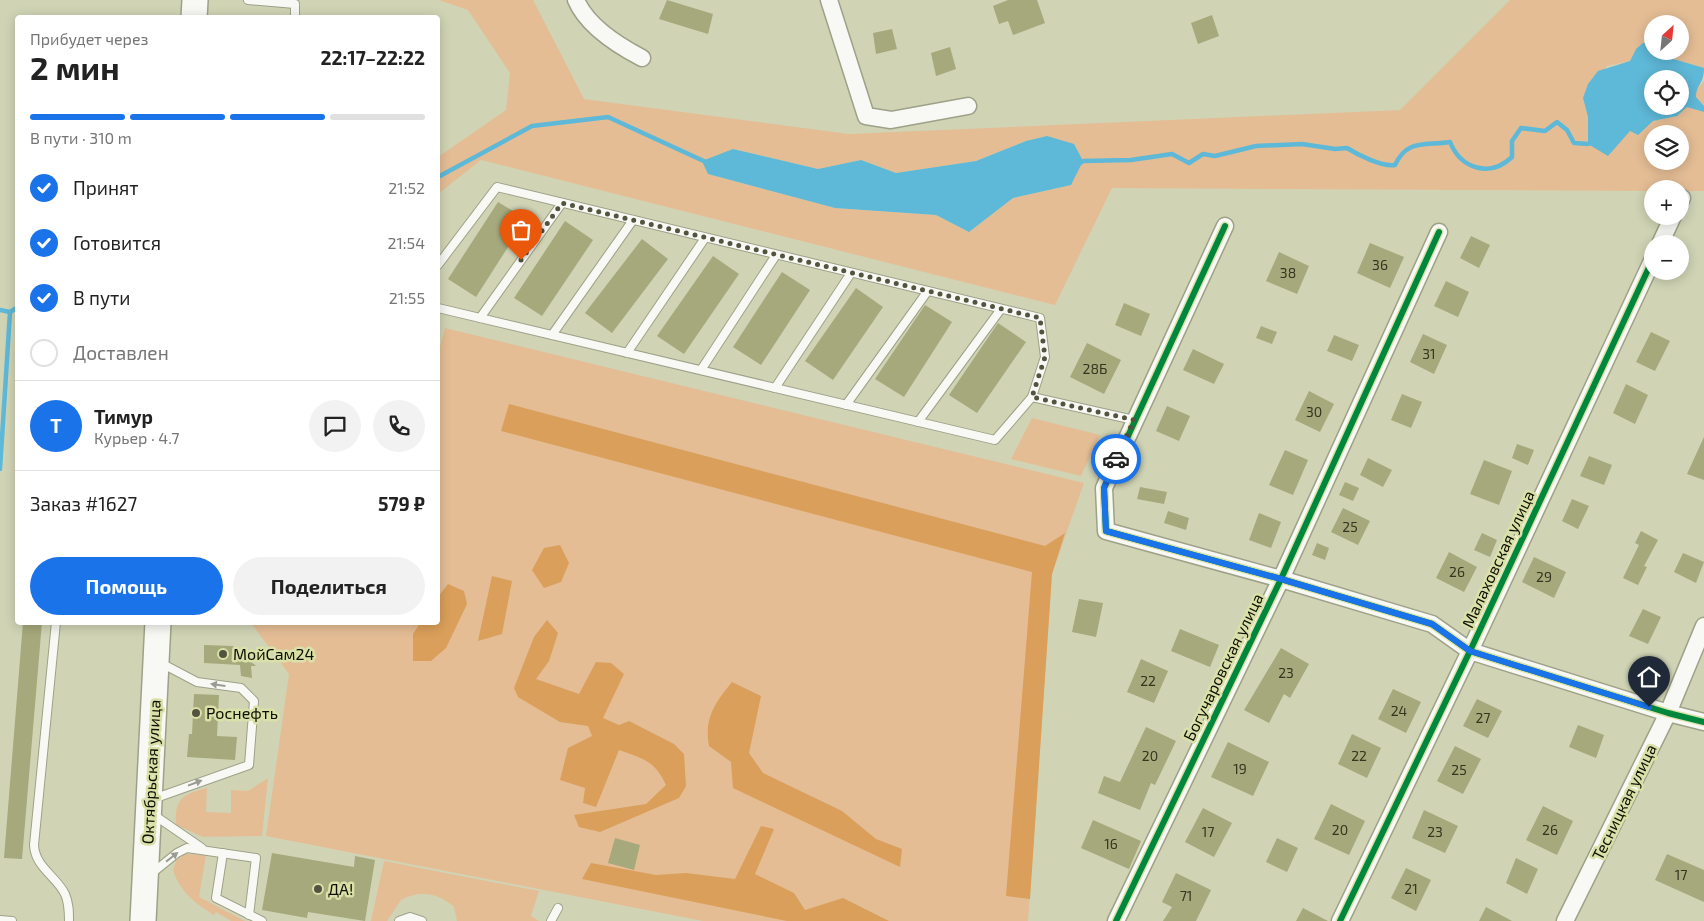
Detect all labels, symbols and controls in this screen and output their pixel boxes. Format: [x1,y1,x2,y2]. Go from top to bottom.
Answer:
north arrow [1644,15,1689,60]
map controls [1644,15,1689,280]
text: Прибудет через [30,29,148,48]
text: 22:17–22:22 [320,46,425,69]
text: 2 мин [30,48,120,86]
button: locate [1644,70,1689,115]
button: layers [1644,125,1689,170]
text: В пути · 310 m [30,128,132,147]
icon: check [30,174,58,202]
text: Принят [73,176,139,199]
text: 21:52 [388,178,425,197]
button: + [1644,180,1689,225]
pin [500,209,542,260]
icon: bag [507,216,535,244]
icon: check [30,229,58,257]
text: Готовится [73,231,161,254]
text: 21:54 [387,233,425,252]
button: − [1644,235,1689,280]
house number: 36 [1372,256,1388,273]
house number: 38 [1280,264,1296,281]
icon: check [30,284,58,312]
text: В пути [73,286,131,309]
text: 21:55 [389,288,425,307]
text: Доставлен [73,341,169,364]
house number: 31 [1422,345,1436,362]
house number: 28Б [1083,360,1107,377]
button: chat [309,400,361,452]
button: phone [373,400,425,452]
house number: 30 [1306,403,1322,420]
text: Тимур [94,405,153,428]
text: Т [50,414,62,437]
text: Курьер · 4.7 [94,428,179,447]
courier [1091,434,1141,484]
icon: car [1102,445,1130,473]
street label: Малаховская улица [1457,487,1539,631]
text: Заказ #1627 [30,492,137,515]
text: 579 ₽ [378,492,425,515]
house number: 25 [1342,518,1358,535]
button: Помощь [30,557,223,615]
button: Поделиться [233,557,425,615]
house number: 26 [1449,563,1465,580]
house number: 29 [1536,568,1552,585]
street label: Богучаровская улица [1179,590,1267,744]
place label: МойСам24 [233,644,314,663]
marker: МойСам24 [217,648,229,660]
pin [1628,656,1670,707]
icon: home [1635,663,1663,691]
house number: 23 [1278,664,1294,681]
house number: 22 [1140,672,1156,689]
one-way arrow [210,681,226,689]
street label: Октябрьская улица [137,699,165,845]
house number: 24 [1391,702,1407,719]
place label: Роснефть [206,703,278,722]
marker: Роснефть [190,707,202,719]
house number: 27 [1475,709,1491,726]
street label: Тесницкая улица [1587,741,1661,863]
house number: 20 [1142,747,1158,764]
house number: 22 [1351,747,1367,764]
house number: 19 [1233,760,1247,777]
house number: 25 [1451,761,1467,778]
one-way arrow [187,779,202,787]
house number: 20 [1332,821,1348,838]
house number: 26 [1542,821,1558,838]
house number: 17 [1202,823,1214,840]
house number: 23 [1427,823,1443,840]
house number: 16 [1104,835,1118,852]
one-way arrow [165,851,178,862]
house number: 17 [1675,866,1687,883]
place label: ДА! [328,879,353,898]
house number: 21 [1404,880,1418,897]
marker: ДА! [312,883,324,895]
house number: 71 [1180,887,1192,904]

